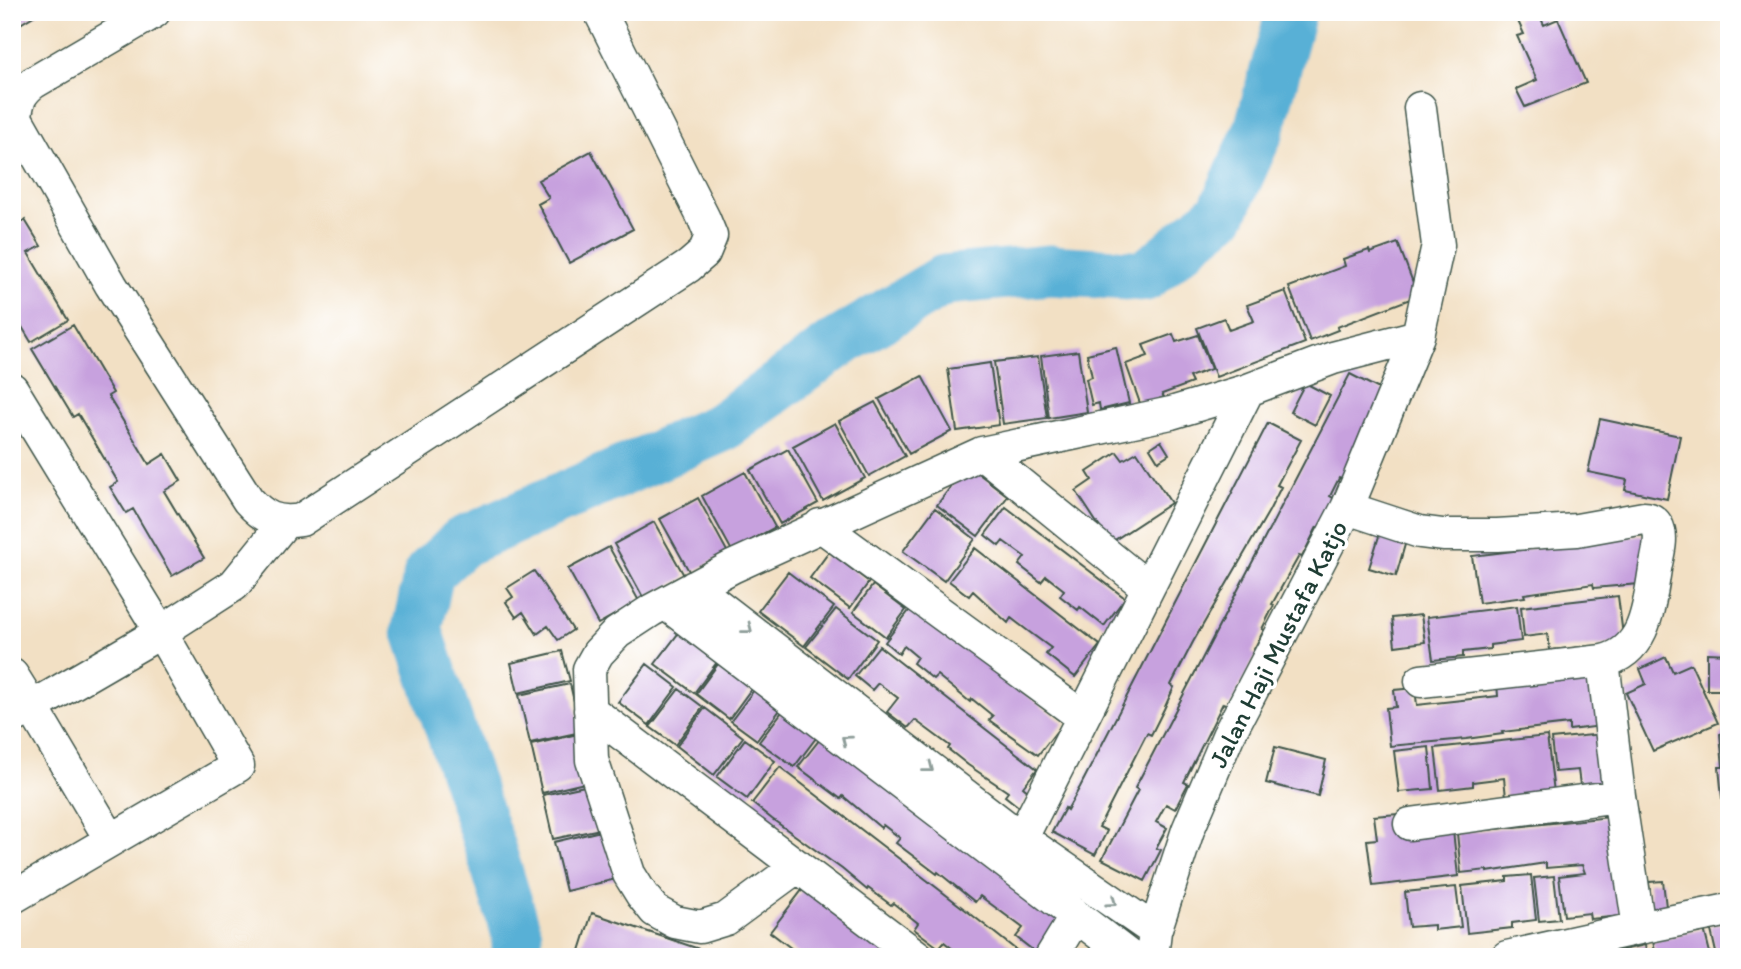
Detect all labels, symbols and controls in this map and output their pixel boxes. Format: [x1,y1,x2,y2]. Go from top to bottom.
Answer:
street label: Jalan Haji Mustafa Katjo [1202,515,1354,773]
one-way arrow [741,620,753,633]
one-way arrow [842,736,854,749]
one-way arrow [921,759,933,772]
one-way arrow [1104,894,1117,906]

